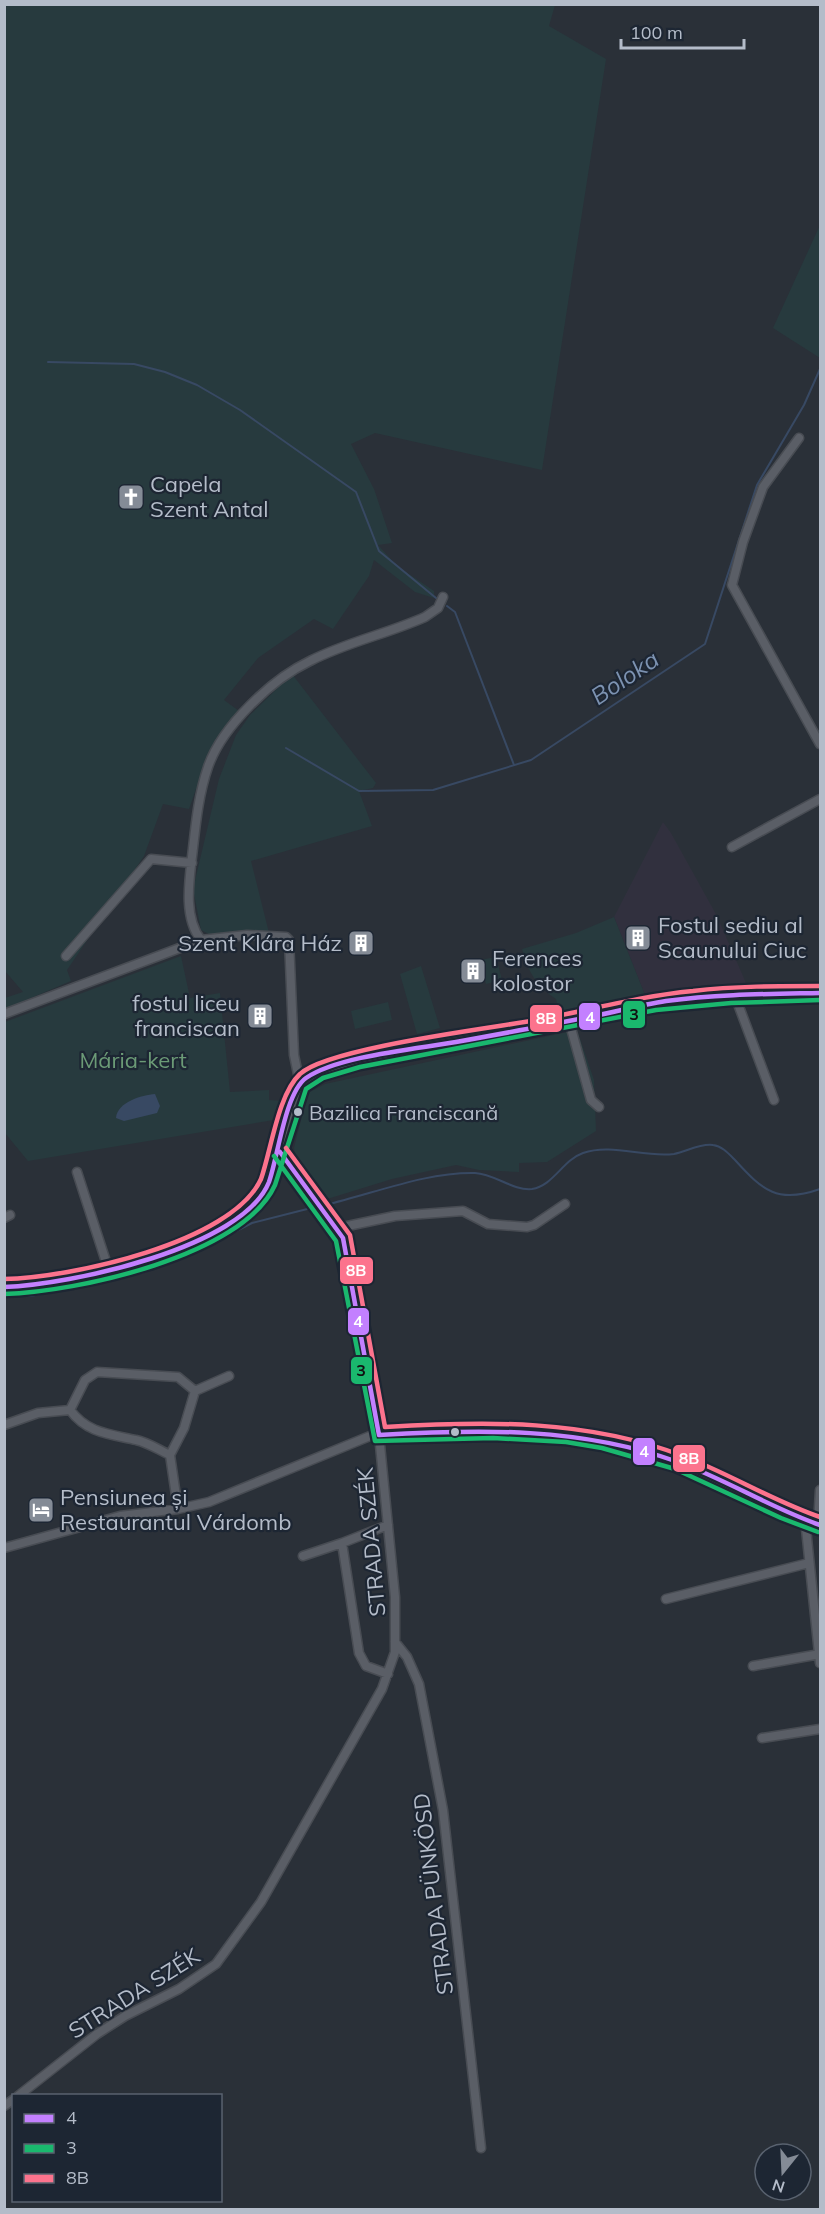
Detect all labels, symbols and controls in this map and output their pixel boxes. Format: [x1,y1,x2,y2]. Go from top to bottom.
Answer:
scale bar [621,12,744,50]
text: 100 m [630,21,683,44]
place label: Capela Szent Antal [150,470,268,523]
church icon: Capela Szent Antal [116,482,146,512]
water label: Boloka [585,643,664,711]
place label: Fostul sediu al Scaunului Ciuc [658,911,807,964]
building icon: Fostul sediu al Scaunului Ciuc [623,923,653,953]
building icon: Szent Klára Ház [346,928,376,958]
place label: Szent Klára Ház [178,929,342,957]
place label: Ferences kolostor [492,944,582,997]
building icon: Ferences kolostor [458,956,488,986]
place label: fostul liceu franciscan [132,989,240,1042]
line badge: 3 [622,1000,646,1029]
building icon: fostul liceu franciscan [245,1001,275,1031]
line badge: 4 [578,1002,601,1031]
line badge: 8B [529,1004,563,1033]
text: 3 [629,1004,639,1024]
text: 4 [585,1007,595,1027]
text: 8B [536,1008,556,1028]
park label: Mária-kert [79,1046,187,1074]
place label: Bazilica Franciscană [309,1100,498,1125]
marker: Bazilica Franciscană [292,1106,304,1118]
line badge: 8B [339,1256,374,1285]
text: 8B [346,1260,366,1280]
line badge: 4 [347,1307,370,1336]
text: 4 [353,1311,363,1331]
line badge: 3 [350,1356,373,1385]
text: 3 [356,1360,366,1380]
unlabelled marker [449,1426,461,1438]
line badge: 4 [632,1437,656,1466]
text: 4 [639,1441,649,1461]
line badge: 8B [672,1444,706,1473]
text: 8B [679,1448,699,1468]
street label: STRADA SZÉK [350,1465,391,1618]
place label: Pensiunea și Restaurantul Várdomb [60,1483,291,1536]
hotel icon: Pensiunea și Restaurantul Várdomb [26,1495,56,1525]
street label: STRADA PÜNKÖSD [407,1791,459,1997]
street label: STRADA SZÉK [63,1941,206,2044]
legend [12,2094,222,2202]
text: 4 [66,2106,77,2129]
text: 3 [66,2136,77,2159]
north arrow [753,2142,813,2202]
text: 8B [66,2166,89,2189]
text: N [770,2175,787,2198]

